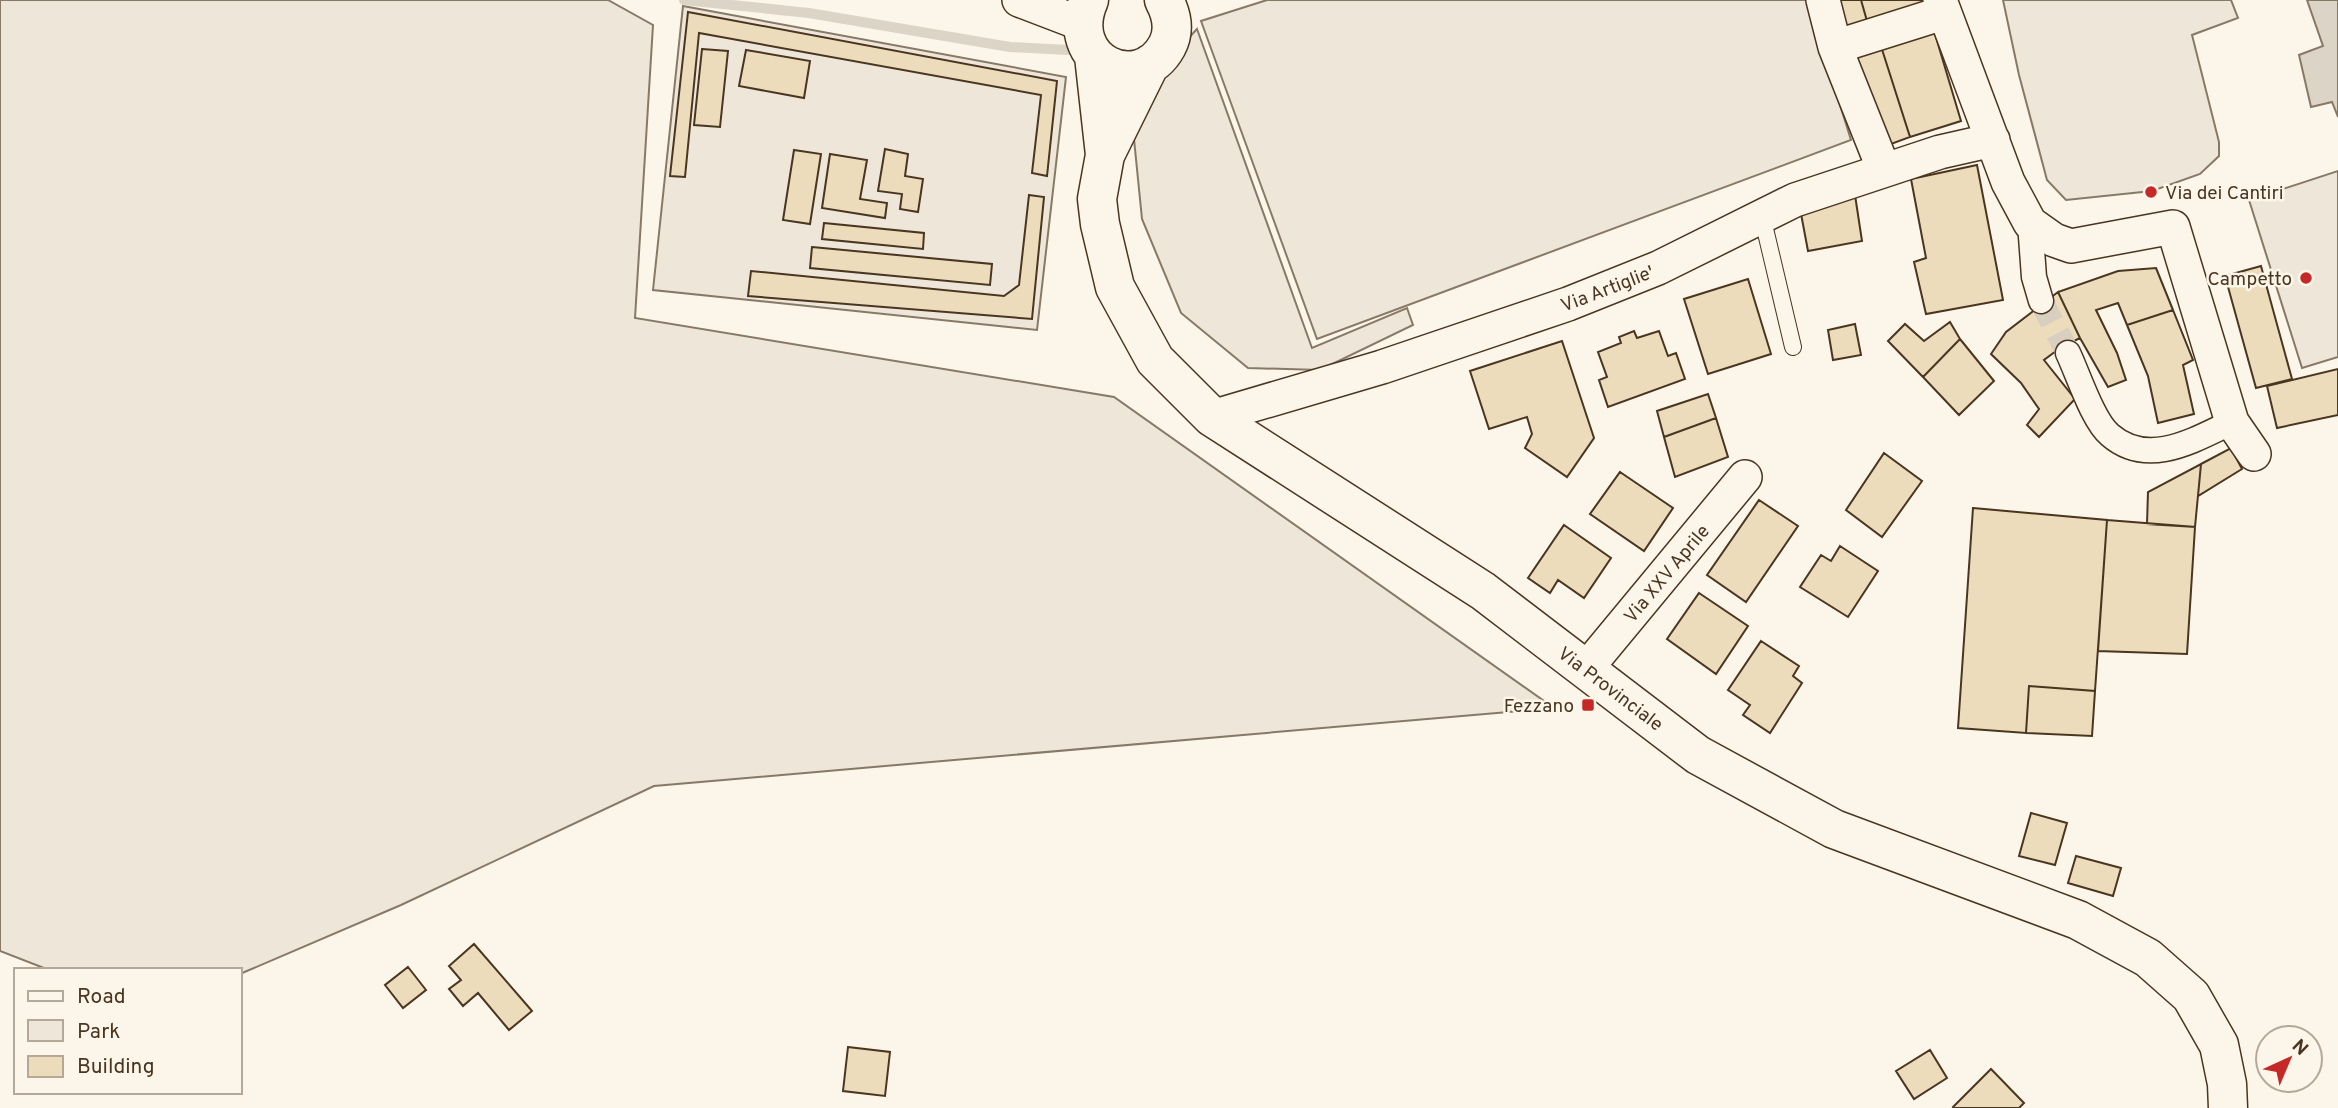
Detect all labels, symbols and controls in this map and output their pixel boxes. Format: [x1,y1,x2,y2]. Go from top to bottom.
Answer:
place label: Via dei Cantiri [2165,182,2284,206]
marker: Via dei Cantiri [2143,184,2159,200]
street label: Via Artiglie' [1558,261,1658,319]
place label: Campetto [2208,268,2292,292]
marker: Campetto [2298,270,2314,286]
street label: Via XXV Aprile [1619,520,1716,628]
street label: Via Provinciale [1552,642,1667,737]
place label: Fezzano [1504,695,1574,719]
marker: Fezzano [1580,697,1596,713]
legend [14,968,242,1094]
text: Road [77,984,126,1011]
text: Park [77,1019,120,1046]
north arrow [2254,1024,2324,1094]
text: N [2286,1035,2313,1062]
text: Building [77,1054,155,1081]

